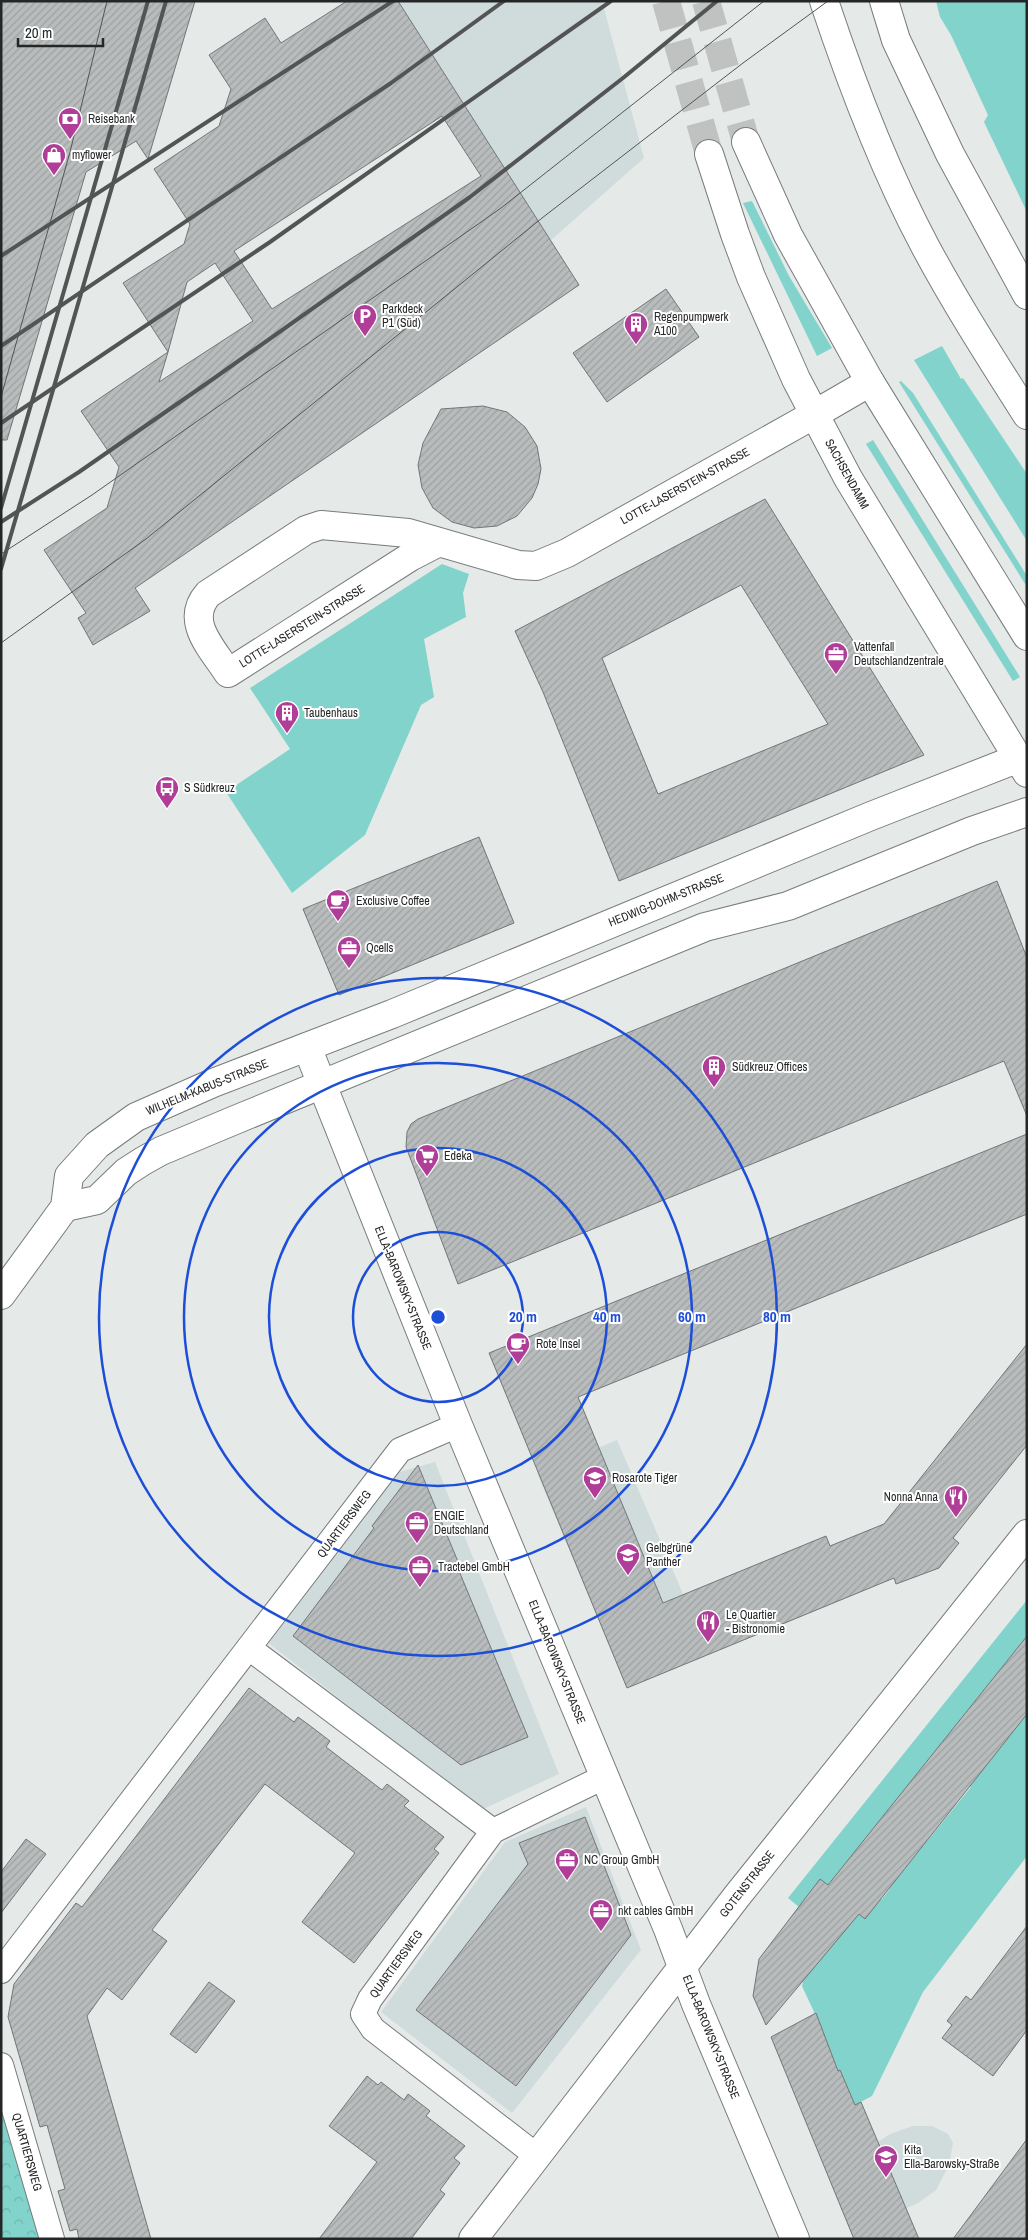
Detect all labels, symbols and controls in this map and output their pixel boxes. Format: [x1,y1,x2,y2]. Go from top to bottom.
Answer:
scale bar [18,15,102,47]
text: 20 m [25,22,52,43]
bank icon: Reisebank [57,106,83,140]
place label: Reisebank [88,111,135,127]
shop icon: myflower [41,142,67,176]
place label: myflower [72,147,112,163]
place label: Parkdeck P1 (Süd) [382,301,423,331]
parking icon: Parkdeck P1 (Süd) [352,303,378,337]
place label: Regenpumpwerk A100 [653,309,728,339]
building icon: Regenpumpwerk A100 [623,311,649,345]
street label: SACHSENDAMM [821,436,873,512]
street label: LOTTE-LASERSTEIN-STRASSE [618,444,752,528]
street label: LOTTE-LASERSTEIN-STRASSE [236,581,368,671]
place label: Vattenfall Deutschlandzentrale [854,639,944,669]
office icon: Vattenfall Deutschlandzentrale [823,641,849,675]
building icon: Taubenhaus [274,700,300,734]
place label: Taubenhaus [304,705,358,721]
bus stop icon: S Südkreuz [154,775,180,809]
place label: S Südkreuz [184,780,235,796]
street label: HEDWIG-DOHM-STRASSE [606,870,726,930]
cafe icon: Exclusive Coffee [325,888,351,922]
place label: Exclusive Coffee [356,893,430,909]
office icon: Qcells [336,935,362,969]
place label: Qcells [366,940,393,956]
building icon: Südkreuz Offices [701,1054,727,1088]
street label: WILHELM-KABUS-STRASSE [143,1055,271,1119]
place label: Südkreuz Offices [732,1059,807,1075]
supermarket icon: Edeka [414,1143,440,1177]
place label: Edeka [444,1148,472,1164]
street label: ELLA-BAROWSKY-STRASSE [371,1224,435,1352]
text: 20 m [509,1306,537,1327]
text: 40 m [593,1306,621,1327]
text: 60 m [678,1306,706,1327]
text: 80 m [763,1306,791,1327]
centre of rings [429,1308,447,1326]
cafe icon: Rote Insel [505,1331,531,1365]
place label: Rote Insel [536,1336,580,1352]
school or university icon: Rosarote Tiger [582,1465,608,1499]
place label: Rosarote Tiger [612,1470,678,1486]
restaurant icon: Nonna Anna [943,1484,969,1518]
street label: QUARTIERSWEG [313,1487,375,1561]
place label: Nonna Anna [884,1489,939,1505]
place label: ENGIE Deutschland [434,1508,489,1538]
office icon: ENGIE Deutschland [404,1510,430,1544]
place label: Gelbgrüne Panther [646,1540,692,1570]
school or university icon: Gelbgrüne Panther [615,1542,641,1576]
office icon: Tractebel GmbH [407,1554,433,1588]
place label: Tractebel GmbH [438,1559,510,1575]
street label: ELLA-BAROWSKY-STRASSE [525,1598,589,1726]
place label: Le Quartier - Bistronomie [726,1607,785,1637]
restaurant icon: Le Quartier - Bistronomie [695,1609,721,1643]
office icon: NC Group GmbH [554,1847,580,1881]
street label: GOTENSTRASSE [716,1847,778,1921]
place label: NC Group GmbH [584,1852,659,1868]
office icon: nkt cables GmbH [588,1898,614,1932]
place label: nkt cables GmbH [618,1903,693,1919]
street label: QUARTIERSWEG [366,1927,426,2001]
street label: ELLA-BAROWSKY-STRASSE [679,1973,743,2101]
street label: QUARTIERSWEG [8,2111,46,2193]
place label: Kita Ella-Barowsky-Straße [904,2142,999,2172]
school or university icon: Kita Ella-Barowsky-Straße [873,2144,899,2178]

